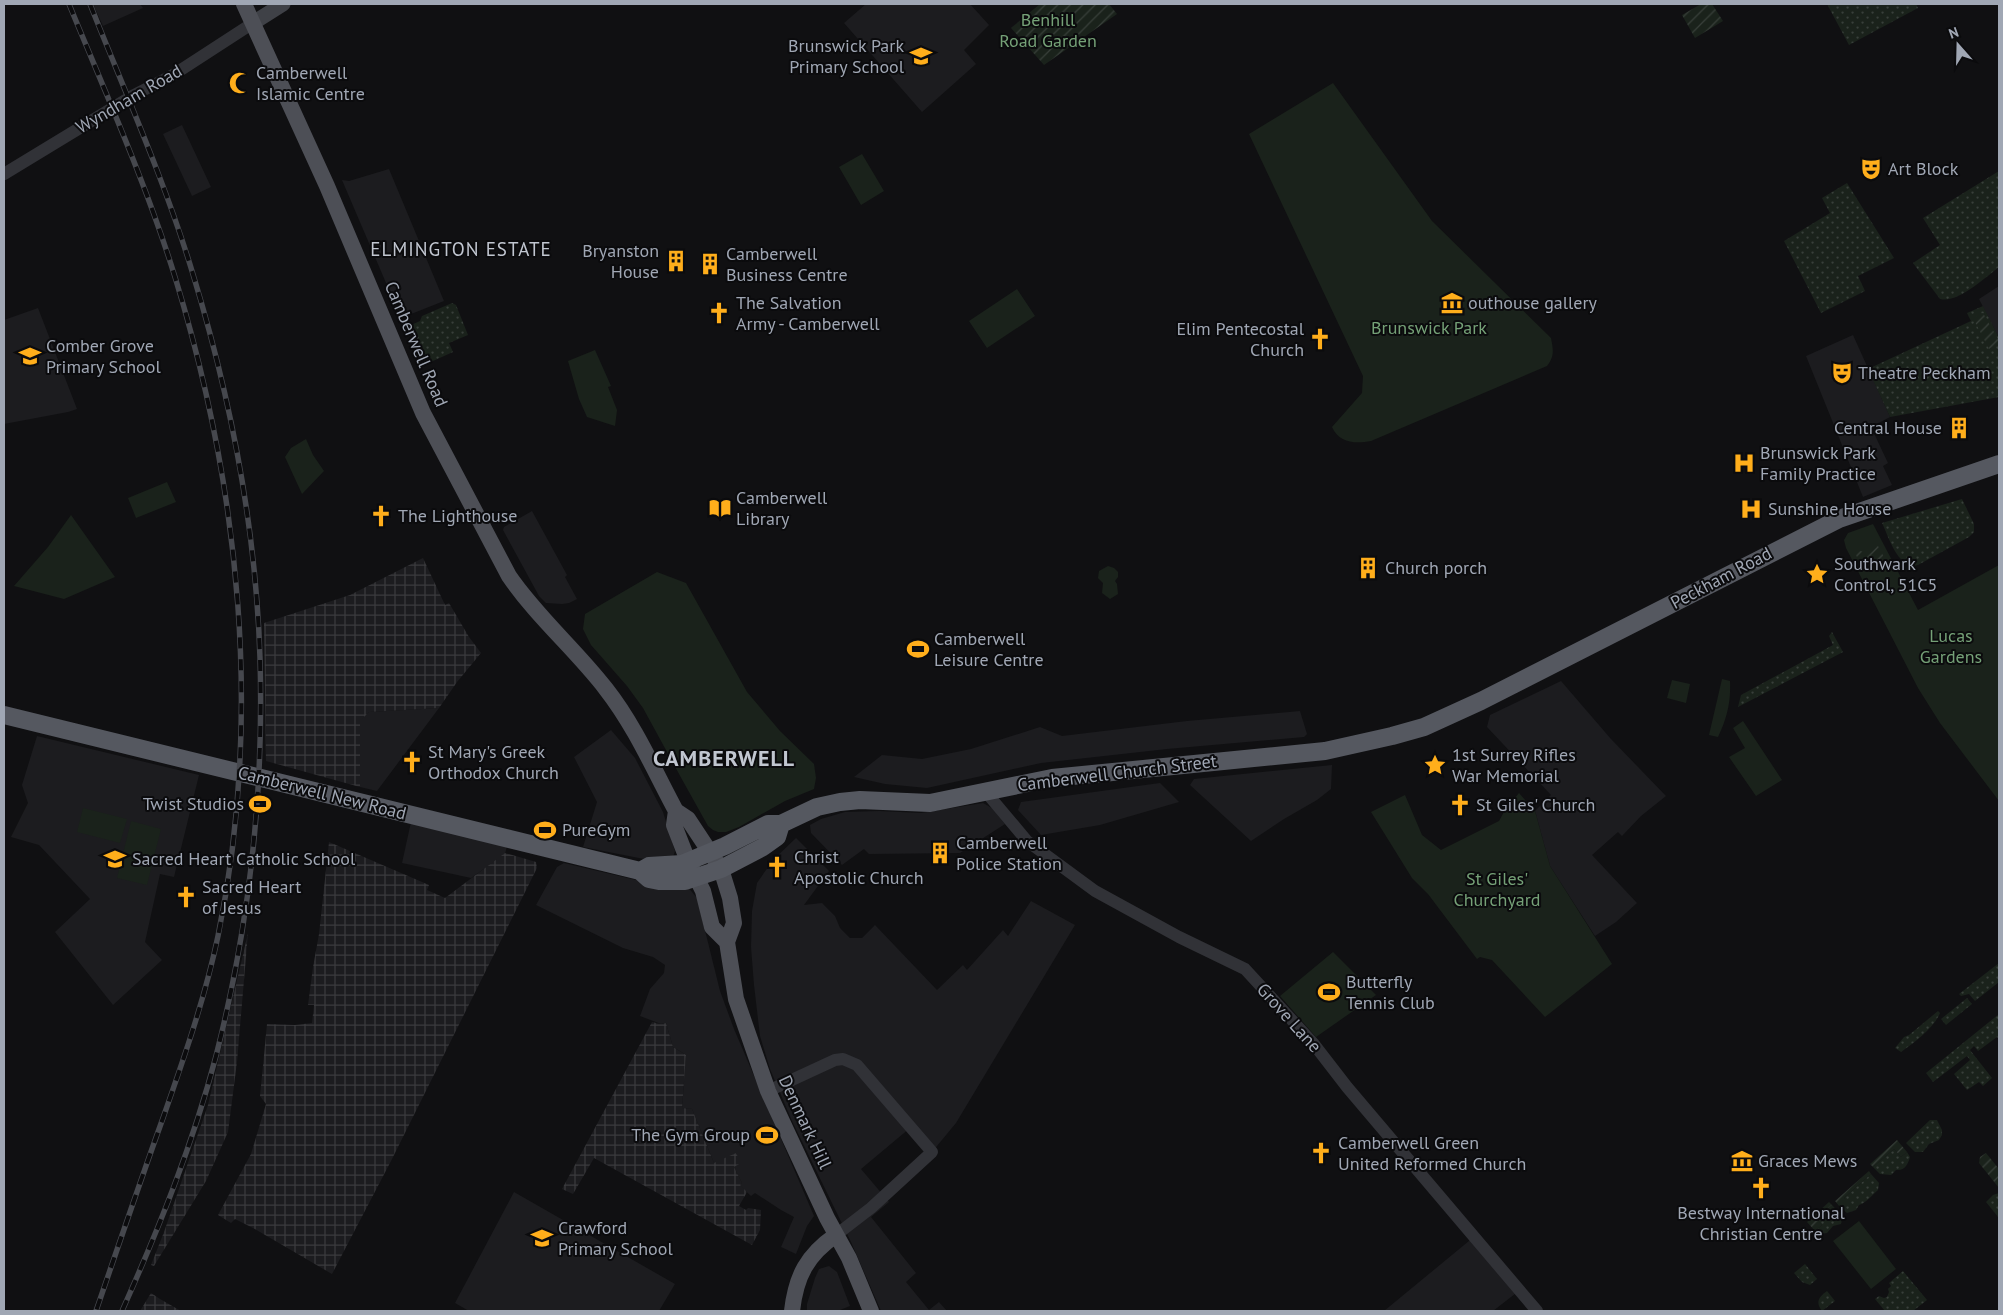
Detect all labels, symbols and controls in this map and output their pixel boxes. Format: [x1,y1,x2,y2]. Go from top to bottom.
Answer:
park label: Benhill Road Garden [999,8,1097,52]
north arrow [1933,20,1983,70]
text: N [1946,23,1961,43]
place label: Brunswick Park Primary School [788,34,905,78]
school or university icon: Brunswick Park Primary School [908,43,934,69]
street label: Wyndham Road [72,59,186,138]
place label: Camberwell Islamic Centre [256,61,365,105]
mosque icon: Camberwell Islamic Centre [227,70,253,96]
theatre icon: Art Block [1858,156,1884,182]
place label: Art Block [1888,157,1959,180]
district label: ELMINGTON ESTATE [370,237,552,261]
place label: Bryanston House [582,239,659,283]
place label: Camberwell Business Centre [726,242,848,286]
building icon: Bryanston House [663,248,689,274]
building icon: Camberwell Business Centre [697,251,723,277]
street label: Camberwell Road [380,278,453,410]
museum icon: outhouse gallery [1439,290,1465,316]
place label: The Salvation Army - Camberwell [736,291,880,335]
place label: outhouse gallery [1468,291,1598,314]
church icon: The Salvation Army - Camberwell [706,300,732,326]
park label: Brunswick Park [1371,316,1487,339]
place label: Elim Pentecostal Church [1176,317,1305,361]
church icon: Elim Pentecostal Church [1307,326,1333,352]
place label: Comber Grove Primary School [46,334,161,378]
school or university icon: Comber Grove Primary School [17,343,43,369]
theatre icon: Theatre Peckham [1829,360,1855,386]
place label: Theatre Peckham [1858,361,1991,384]
building icon: Central House [1946,415,1972,441]
place label: Central House [1834,416,1942,439]
place label: Brunswick Park Family Practice [1760,441,1876,485]
hospital icon: Brunswick Park Family Practice [1731,450,1757,476]
place label: Camberwell Library [736,486,828,530]
library icon: Camberwell Library [707,495,733,521]
hospital icon: Sunshine House [1738,496,1764,522]
place label: Sunshine House [1768,497,1891,520]
church icon: The Lighthouse [368,503,394,529]
place label: The Lighthouse [398,504,517,527]
street label: Peckham Road [1666,541,1775,614]
place label: Southwark Control, 51C5 [1834,552,1937,596]
building icon: Church porch [1355,555,1381,581]
place label: Church porch [1385,556,1487,579]
place icon: Southwark Control, 51C5 [1804,561,1830,587]
park label: Lucas Gardens [1920,624,1982,668]
place label: Camberwell Leisure Centre [934,627,1044,671]
sports icon: Camberwell Leisure Centre [905,636,931,662]
place label: St Mary's Greek Orthodox Church [428,740,559,784]
place label: 1st Surrey Rifles War Memorial [1452,743,1576,787]
district label: CAMBERWELL [653,744,795,772]
church icon: St Mary's Greek Orthodox Church [399,749,425,775]
street label: Camberwell Church Street [1016,749,1218,796]
place icon: 1st Surrey Rifles War Memorial [1422,752,1448,778]
street label: Camberwell New Road [236,760,409,825]
sports icon: Twist Studios [247,791,273,817]
place label: Twist Studios [143,792,244,815]
church icon: St Giles' Church [1447,792,1473,818]
place label: St Giles' Church [1476,793,1595,816]
sports icon: PureGym [532,817,558,843]
place label: PureGym [562,818,630,841]
place label: Camberwell Police Station [956,831,1062,875]
building icon: Camberwell Police Station [927,840,953,866]
place label: Christ Apostolic Church [794,845,924,889]
school or university icon: Sacred Heart Catholic School [102,846,128,872]
place label: Sacred Heart Catholic School [132,847,356,870]
church icon: Christ Apostolic Church [764,854,790,880]
park label: St Giles' Churchyard [1453,867,1541,911]
place label: Sacred Heart of Jesus [202,875,301,919]
church icon: Sacred Heart of Jesus [173,884,199,910]
place label: Butterfly Tennis Club [1346,970,1435,1014]
street label: Grove Lane [1252,978,1327,1057]
sports icon: Butterfly Tennis Club [1316,979,1342,1005]
street label: Denmark Hill [774,1071,837,1173]
sports icon: The Gym Group [754,1122,780,1148]
place label: The Gym Group [631,1123,750,1146]
place label: Camberwell Green United Reformed Church [1338,1131,1526,1175]
church icon: Camberwell Green United Reformed Church [1308,1140,1334,1166]
museum icon: Graces Mews [1729,1148,1755,1174]
place label: Graces Mews [1758,1149,1857,1172]
church icon: Bestway International Christian Centre [1748,1175,1774,1201]
place label: Bestway International Christian Centre [1677,1201,1846,1245]
place label: Crawford Primary School [558,1216,673,1260]
school or university icon: Crawford Primary School [529,1225,555,1251]

